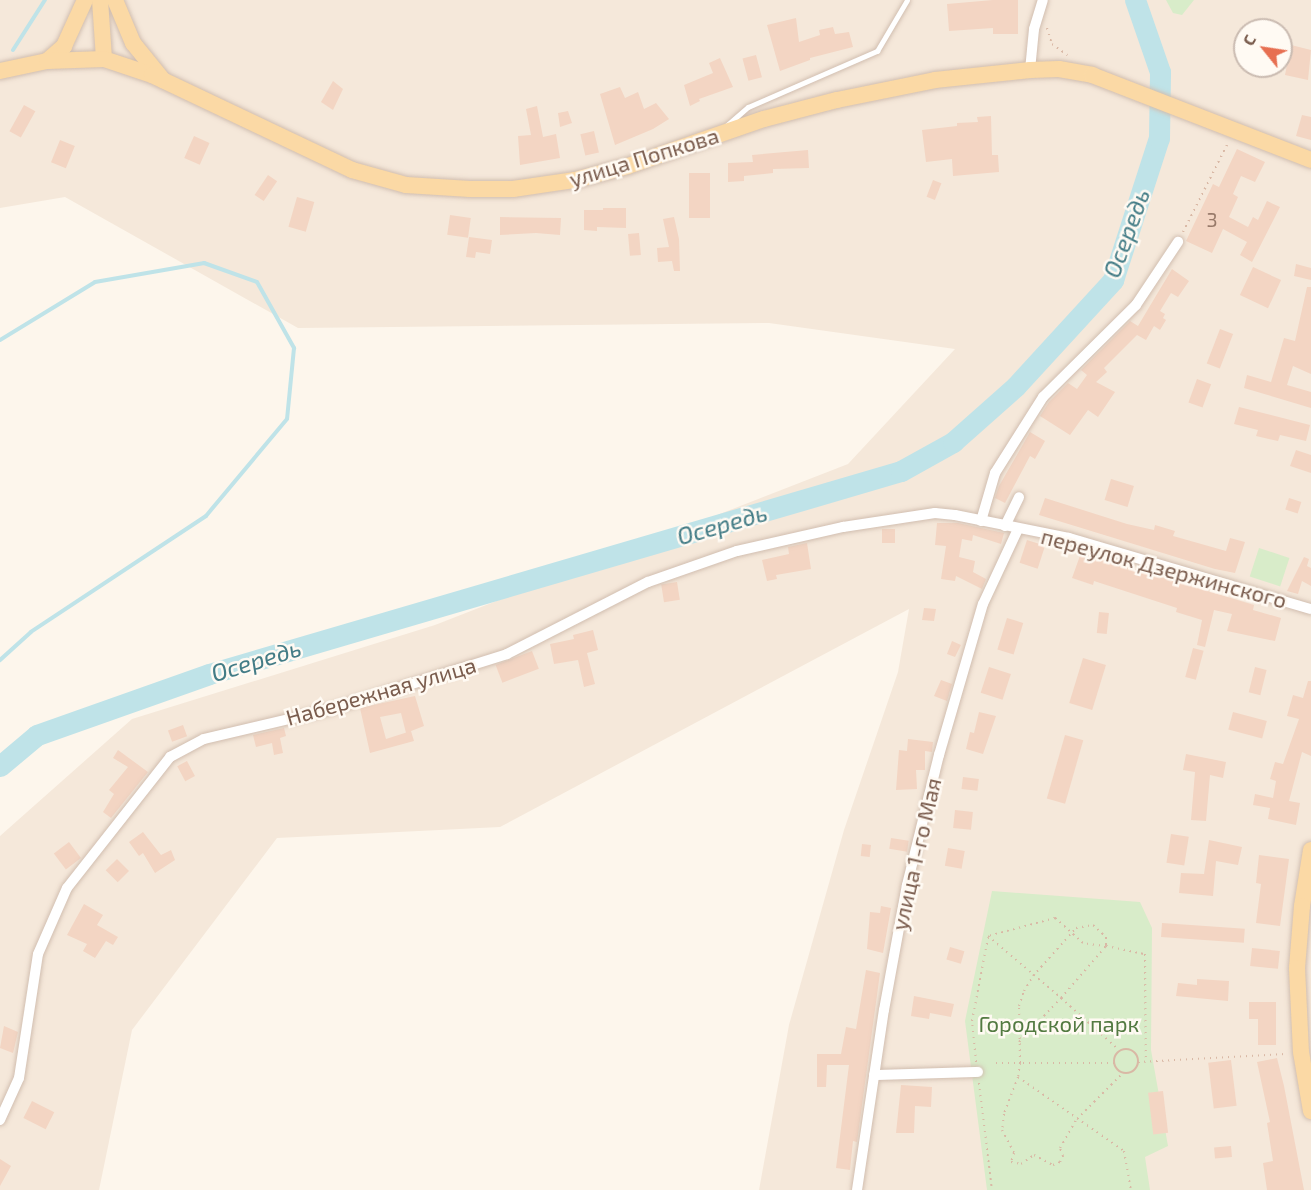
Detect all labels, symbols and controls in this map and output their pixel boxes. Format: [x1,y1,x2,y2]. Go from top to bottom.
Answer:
north arrow [1233,18,1293,78]
text: С [1238,31,1259,49]
street label: улица Попкова [566,122,722,192]
water label: Осередь [1097,184,1155,282]
house number: 3 [1206,207,1218,231]
water label: Осередь [673,497,771,551]
street label: переулок Дзержинского [1038,522,1290,614]
water label: Осередь [207,633,305,687]
street label: Набережная улица [283,651,479,731]
street label: улица 1-го Мая [886,775,946,933]
park label: Городской парк [979,1011,1139,1037]

